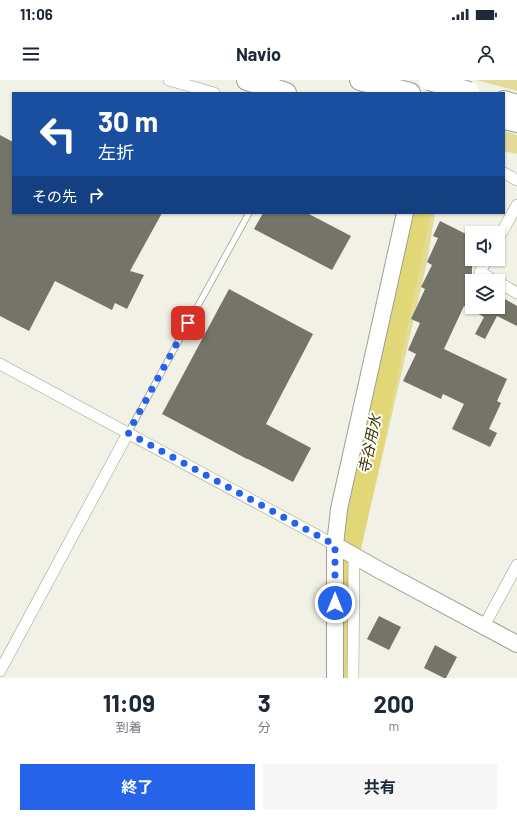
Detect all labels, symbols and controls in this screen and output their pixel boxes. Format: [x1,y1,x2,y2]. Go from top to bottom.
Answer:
text: 11:06 [20,5,53,23]
icon: menu [20,43,42,65]
text: Navio [236,43,281,65]
icon: person [475,43,497,65]
text: 30 m [98,104,158,138]
icon: left [32,108,84,160]
text: 左折 [98,141,134,163]
icon: right [85,184,107,206]
text: その先 [32,187,77,205]
map controls [465,226,505,314]
button: sound [465,226,505,266]
button: layers [465,274,505,314]
pin [171,306,205,340]
icon: arrive [177,312,199,334]
water label: 寺谷用水 [354,411,384,475]
position arrow [314,582,356,624]
text: 11:09 [103,688,155,717]
text: 3 [258,688,271,717]
text: 200 [373,689,414,718]
text: m [388,718,399,734]
text: 到着 [116,719,142,735]
text: 分 [258,719,271,735]
button: 終了 [20,764,255,810]
button: 共有 [263,764,497,810]

